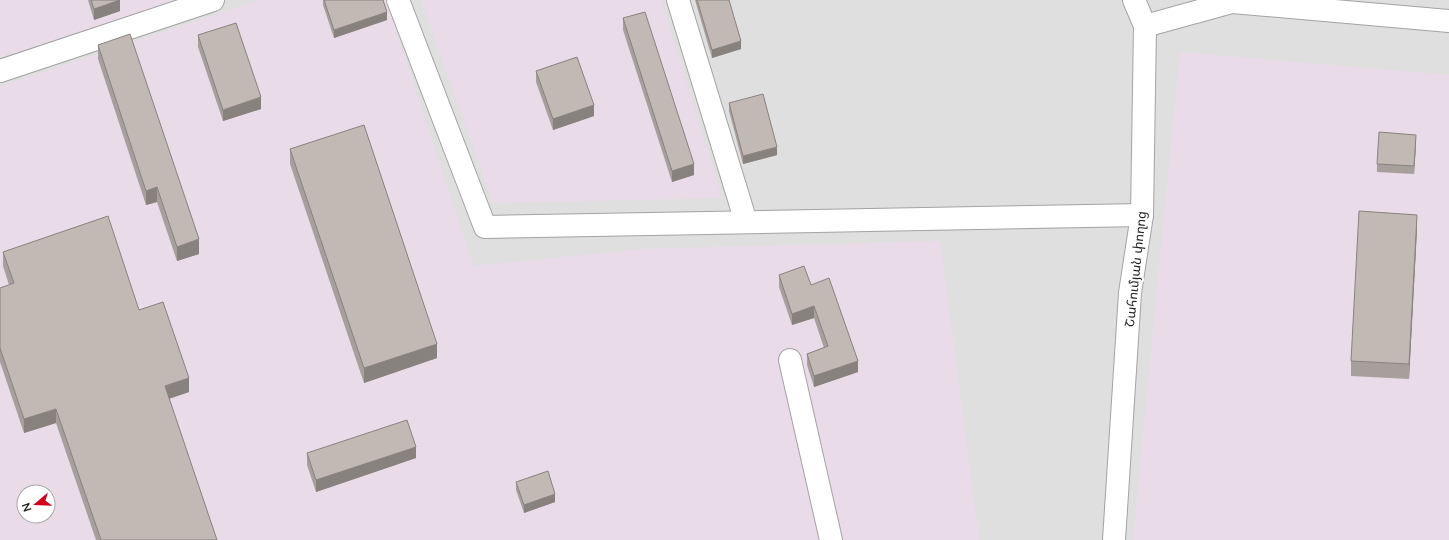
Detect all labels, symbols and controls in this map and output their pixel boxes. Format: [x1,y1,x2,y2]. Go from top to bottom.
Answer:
street label: Շահումյան փողոց [1121,210,1149,328]
north arrow [16,484,56,524]
text: N [19,501,34,514]

